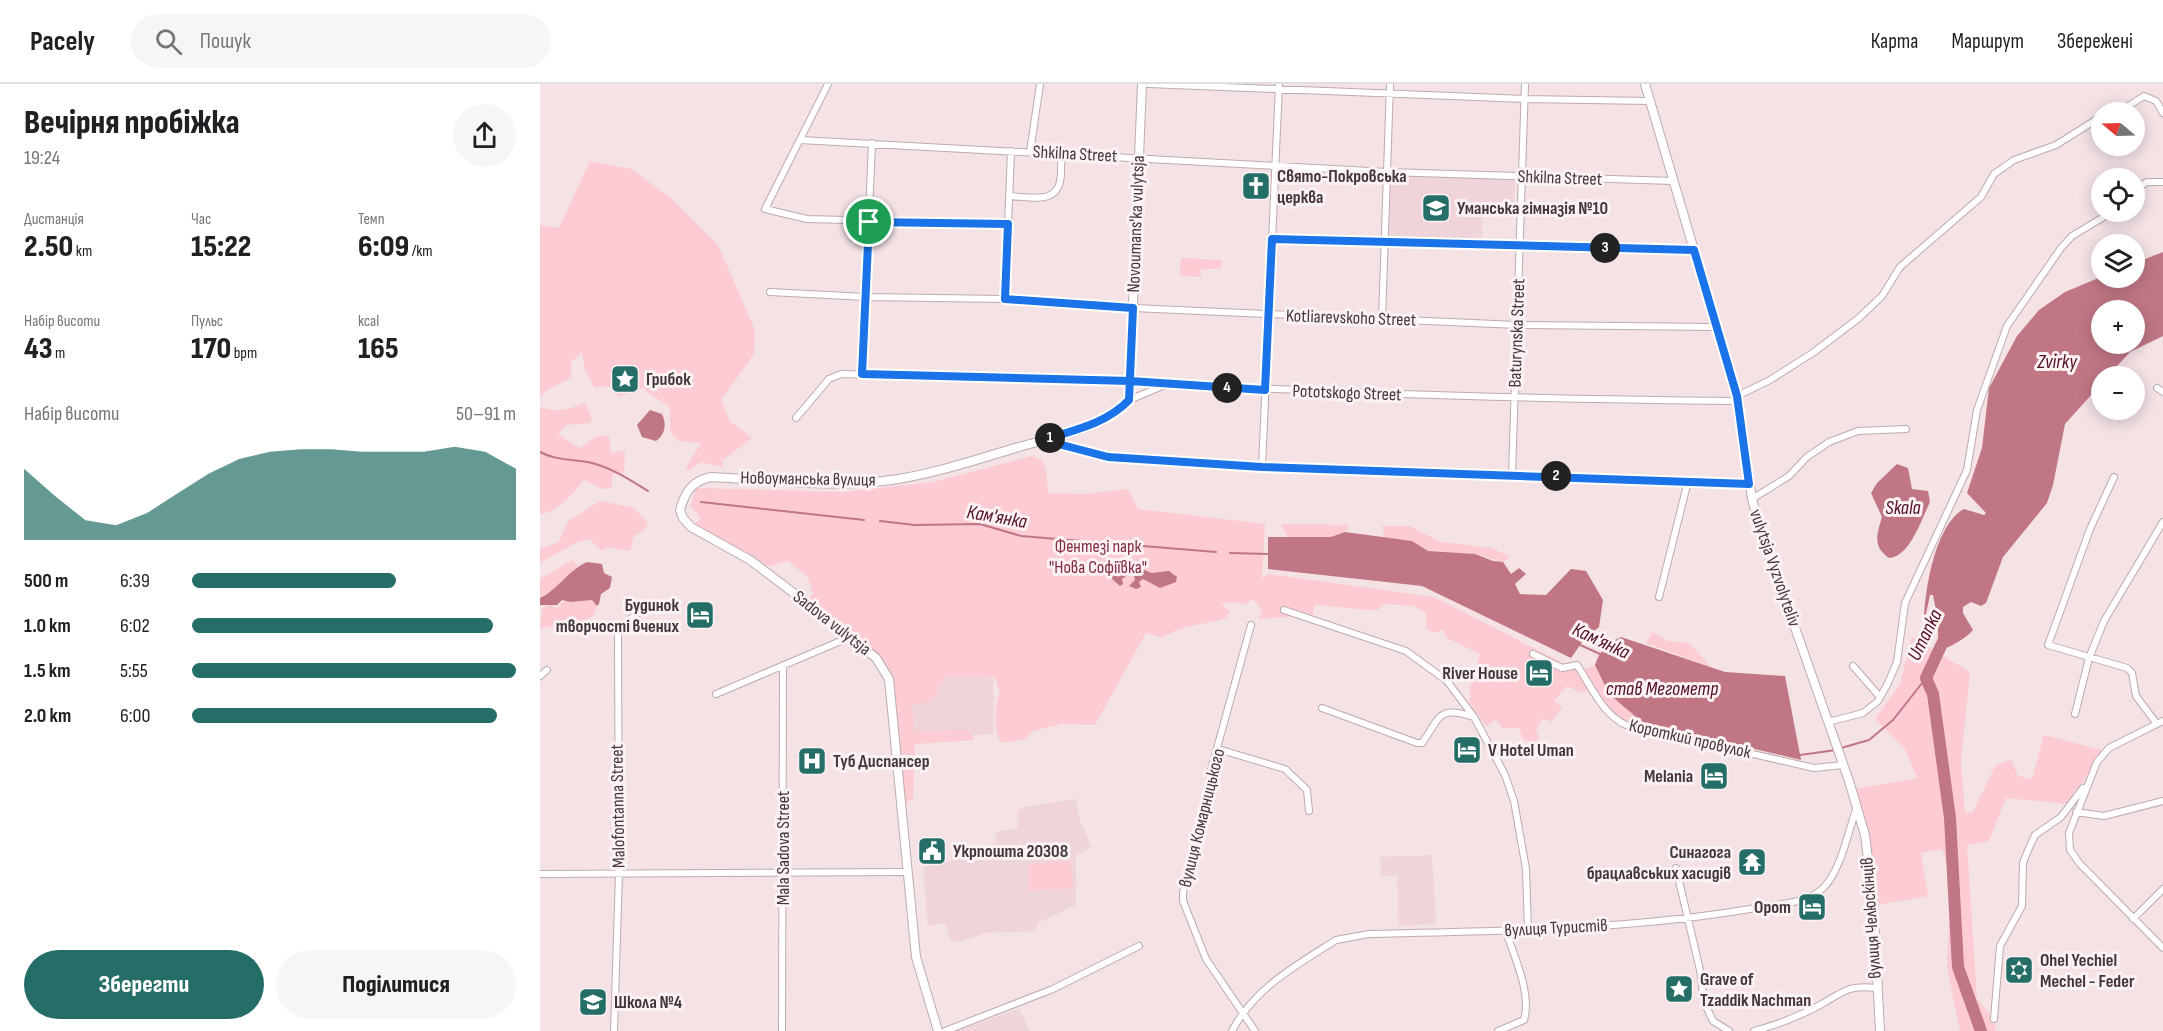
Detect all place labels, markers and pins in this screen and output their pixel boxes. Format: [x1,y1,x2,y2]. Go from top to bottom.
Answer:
place label: Свято-Покровська церква [1277,166,1407,208]
church icon: Свято-Покровська церква [1240,170,1272,202]
school or university icon: Уманська гімназія №10 [1420,192,1452,224]
pin [843,196,894,247]
place label: Уманська гімназія №10 [1457,198,1608,219]
pin: 3 [1590,233,1620,263]
place icon: Грибок [609,363,641,395]
place label: Грибок [646,369,691,390]
pin: 4 [1212,373,1242,403]
pin: 1 [1035,423,1065,453]
pin: 2 [1541,461,1571,491]
place label: Будинок творчості вчених [556,595,679,637]
hotel icon: Будинок творчості вчених [684,599,716,631]
hotel icon: River House [1523,657,1555,689]
place label: River House [1442,663,1518,684]
hotel icon: V Hotel Uman [1451,734,1483,766]
place label: V Hotel Uman [1488,740,1574,761]
hospital icon: Туб Диспансер [796,745,828,777]
place label: Туб Диспансер [833,751,930,772]
hotel icon: Melania [1698,760,1730,792]
place label: Melania [1644,766,1693,787]
public building icon: Укрпошта 20308 [916,835,948,867]
place label: Укрпошта 20308 [953,841,1068,862]
place label: Синагога брацлавських хасидів [1587,842,1731,884]
temple icon: Синагога брацлавських хасидів [1736,846,1768,878]
hotel icon: Орот [1796,891,1828,923]
place label: Орот [1754,897,1791,918]
place label: Ohel Yechiel Mechel - Feder [2040,950,2135,992]
synagogue icon: Ohel Yechiel Mechel - Feder [2003,954,2035,986]
place label: Grave of Tzaddik Nachman [1700,969,1811,1011]
place icon: Grave of Tzaddik Nachman [1663,973,1695,1005]
school or university icon: Школа №4 [577,986,609,1018]
place label: Школа №4 [614,992,683,1013]

